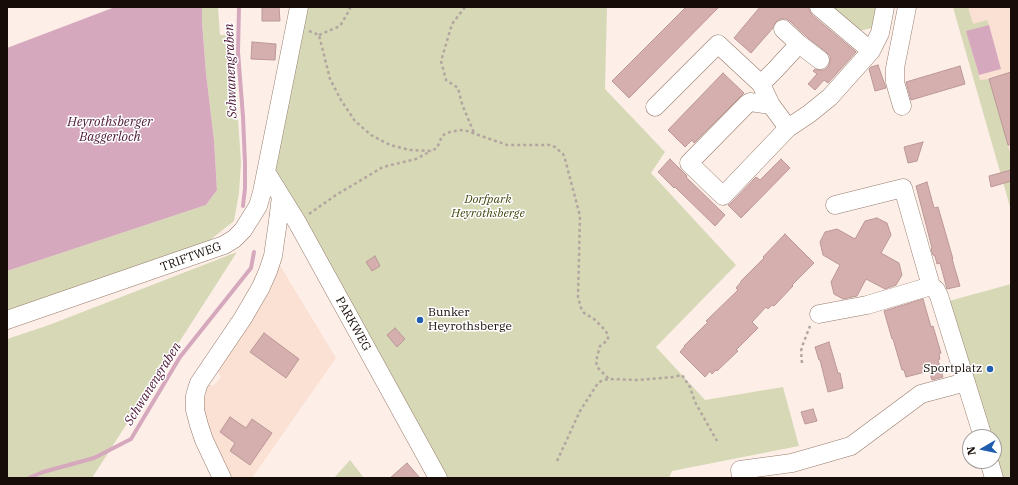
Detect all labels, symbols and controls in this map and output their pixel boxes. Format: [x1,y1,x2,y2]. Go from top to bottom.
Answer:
water label: Schwanengraben [222,23,240,119]
water label: Heyrothsberger Baggerloch [67,114,153,145]
park label: Dorfpark Heyrothsberge [451,193,525,221]
street label: TRIFTWEG [159,239,223,275]
street label: PARKWEG [332,294,374,354]
place label: Bunker Heyrothsberge [428,306,512,334]
marker: Bunker Heyrothsberge [415,315,425,325]
water label: Schwanengraben [121,340,185,428]
place label: Sportplatz [923,362,982,376]
marker: Sportplatz [985,364,995,374]
north arrow [962,429,1002,469]
text: N [964,445,979,456]

